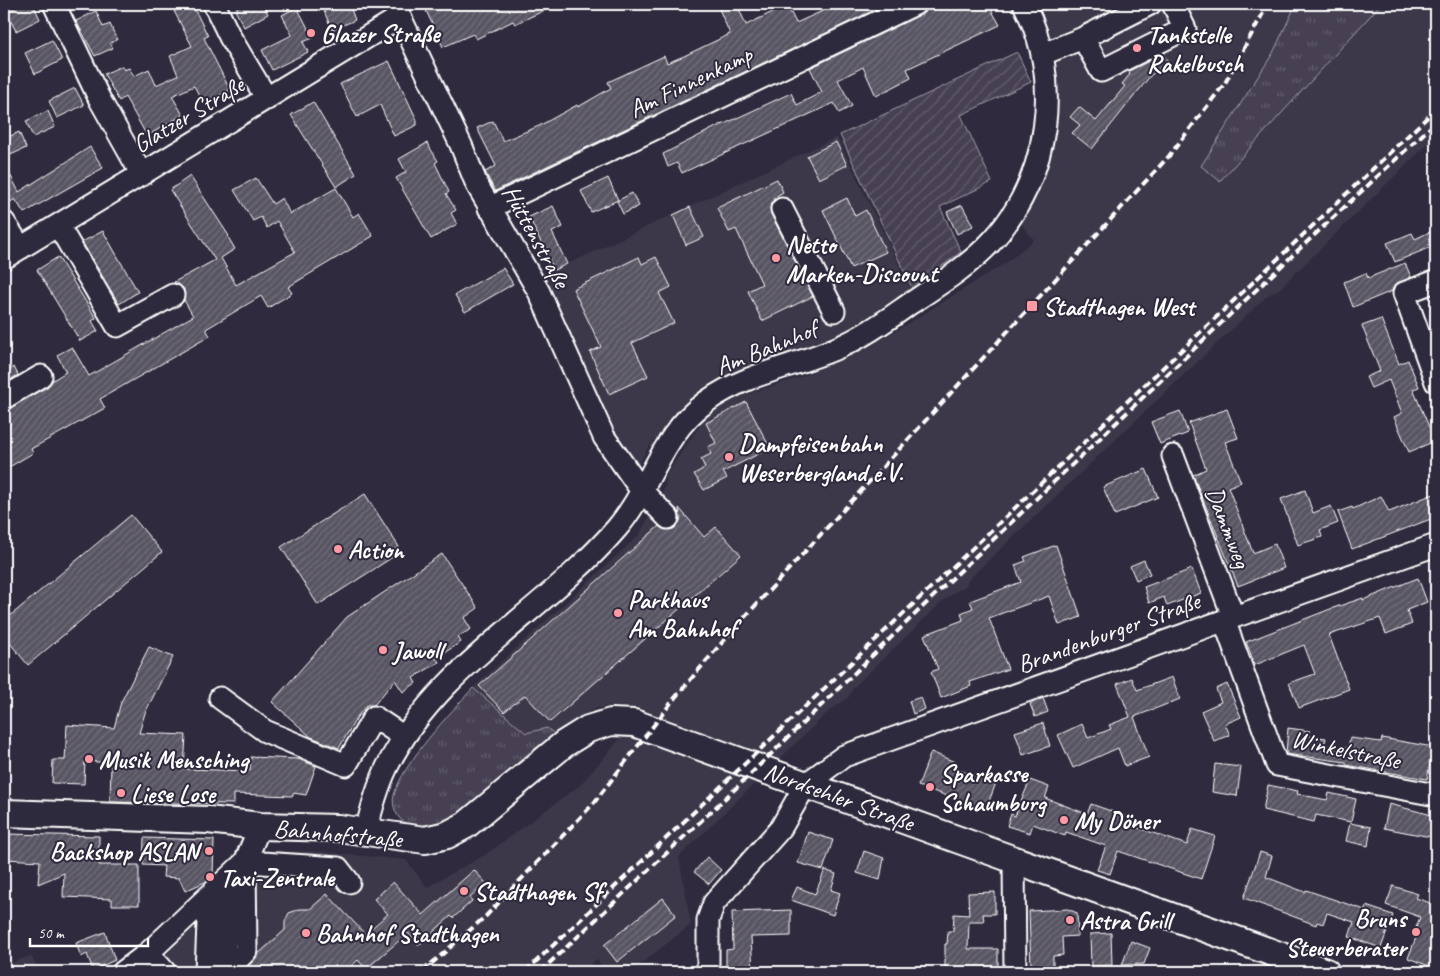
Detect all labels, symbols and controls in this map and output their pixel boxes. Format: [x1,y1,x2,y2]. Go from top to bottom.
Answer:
place label: Glazer Straße [321,18,442,50]
place label: Tankstelle Rakelbusch [1147,19,1244,80]
marker: Glazer Straße [305,27,317,39]
street label: Am Finnenkamp [623,38,759,126]
marker: Tankstelle Rakelbusch [1131,42,1143,54]
street label: Glatzer Straße [127,68,252,161]
street label: Hüttenstraße [495,179,578,295]
place label: Netto Marken-Discount [786,229,940,290]
marker: Netto Marken-Discount [770,252,782,264]
place label: Stadthagen West [1043,291,1197,323]
marker: Stadthagen West [1025,299,1039,313]
street label: Am Bahnhof [711,311,826,383]
place label: Dampfeisenbahn Weserbergland e.V. [739,428,904,489]
marker: Dampfeisenbahn Weserbergland e.V. [723,451,735,463]
street label: Dammweg [1198,482,1259,574]
place label: Action [348,534,405,566]
marker: Action [332,543,344,555]
place label: Parkhaus Am Bahnhof [628,584,742,645]
street label: Brandenburger Straße [1013,584,1206,681]
marker: Parkhaus Am Bahnhof [612,607,624,619]
place label: Jawoll [391,635,447,667]
marker: Jawoll [377,644,389,656]
street label: Winkelstraße [1289,723,1405,777]
place label: Musik Mensching [99,744,251,776]
marker: Musik Mensching [83,753,95,765]
street label: Nordsehler Straße [759,755,920,839]
place label: Sparkasse Schaumburg [940,758,1048,819]
place label: Liese Lose [131,778,217,810]
marker: Sparkasse Schaumburg [924,781,936,793]
marker: Liese Lose [115,787,127,799]
place label: My Döner [1074,805,1162,837]
street label: Bahnhofstraße [273,812,405,856]
marker: My Döner [1058,814,1070,826]
place label: Backshop ASLAN [50,836,203,868]
marker: Backshop ASLAN [203,845,215,857]
place label: Taxi-Zentrale [220,862,336,894]
marker: Taxi-Zentrale [204,871,216,883]
place label: Stadthagen Sf [474,876,608,908]
marker: Stadthagen Sf [458,885,470,897]
place label: Bruns Steuerberater [1286,903,1409,964]
place label: Astra Grill [1080,905,1175,937]
marker: Astra Grill [1064,914,1076,926]
scale bar [30,916,148,948]
place label: Bahnhof Stadthagen [316,918,500,950]
text: 50 m [38,924,65,943]
marker: Bruns Steuerberater [1410,926,1422,938]
marker: Bahnhof Stadthagen [300,927,312,939]

